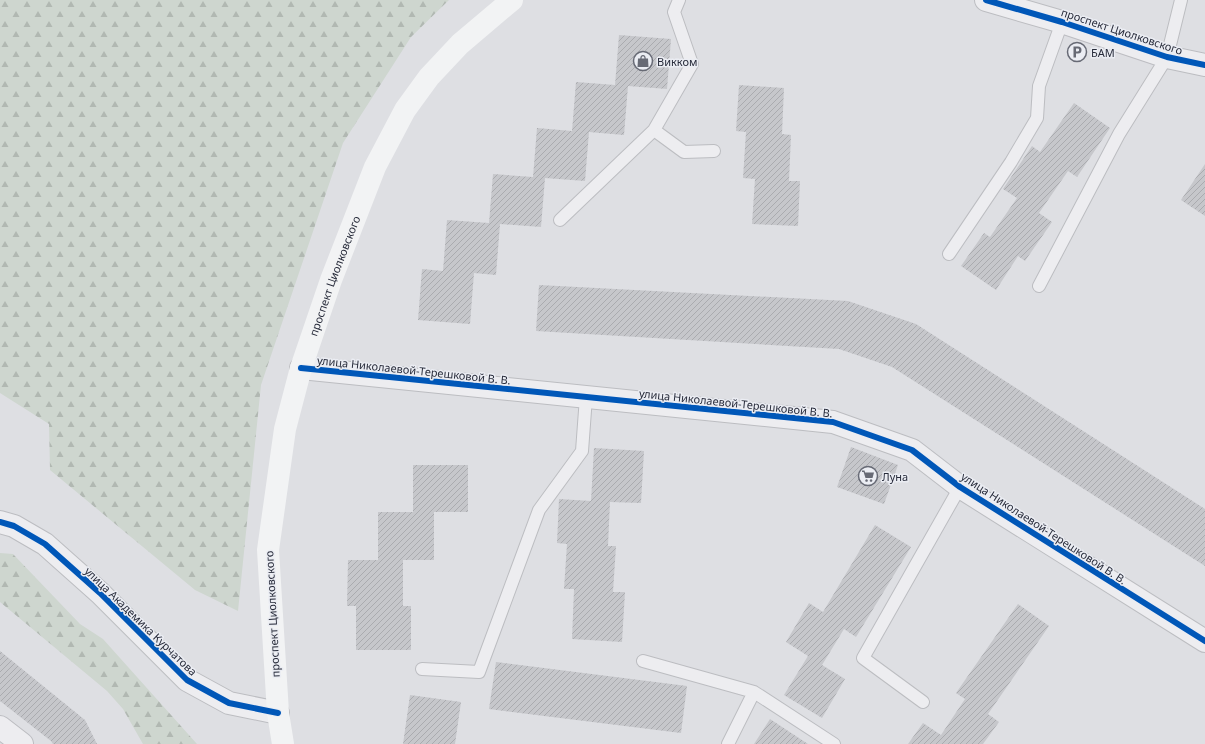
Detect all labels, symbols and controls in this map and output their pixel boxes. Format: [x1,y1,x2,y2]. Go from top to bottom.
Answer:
street label: проспект Циолковского [1059,4,1185,58]
parking icon: БАМ [1066,41,1088,63]
place label: БАМ [1091,45,1115,60]
shop icon: Викком [632,50,654,72]
place label: Викком [657,54,697,69]
street label: проспект Циолковского [305,213,363,338]
street label: улица Николаевой-Терешковой В. В. [317,352,512,388]
street label: улица Николаевой-Терешковой В. В. [639,385,834,421]
supermarket icon: Луна [857,465,879,487]
place label: Луна [882,469,908,484]
street label: улица Николаевой-Терешковой В. В. [958,469,1130,587]
street label: проспект Циолковского [261,550,283,678]
street label: улица Академика Курчатова [82,563,200,679]

